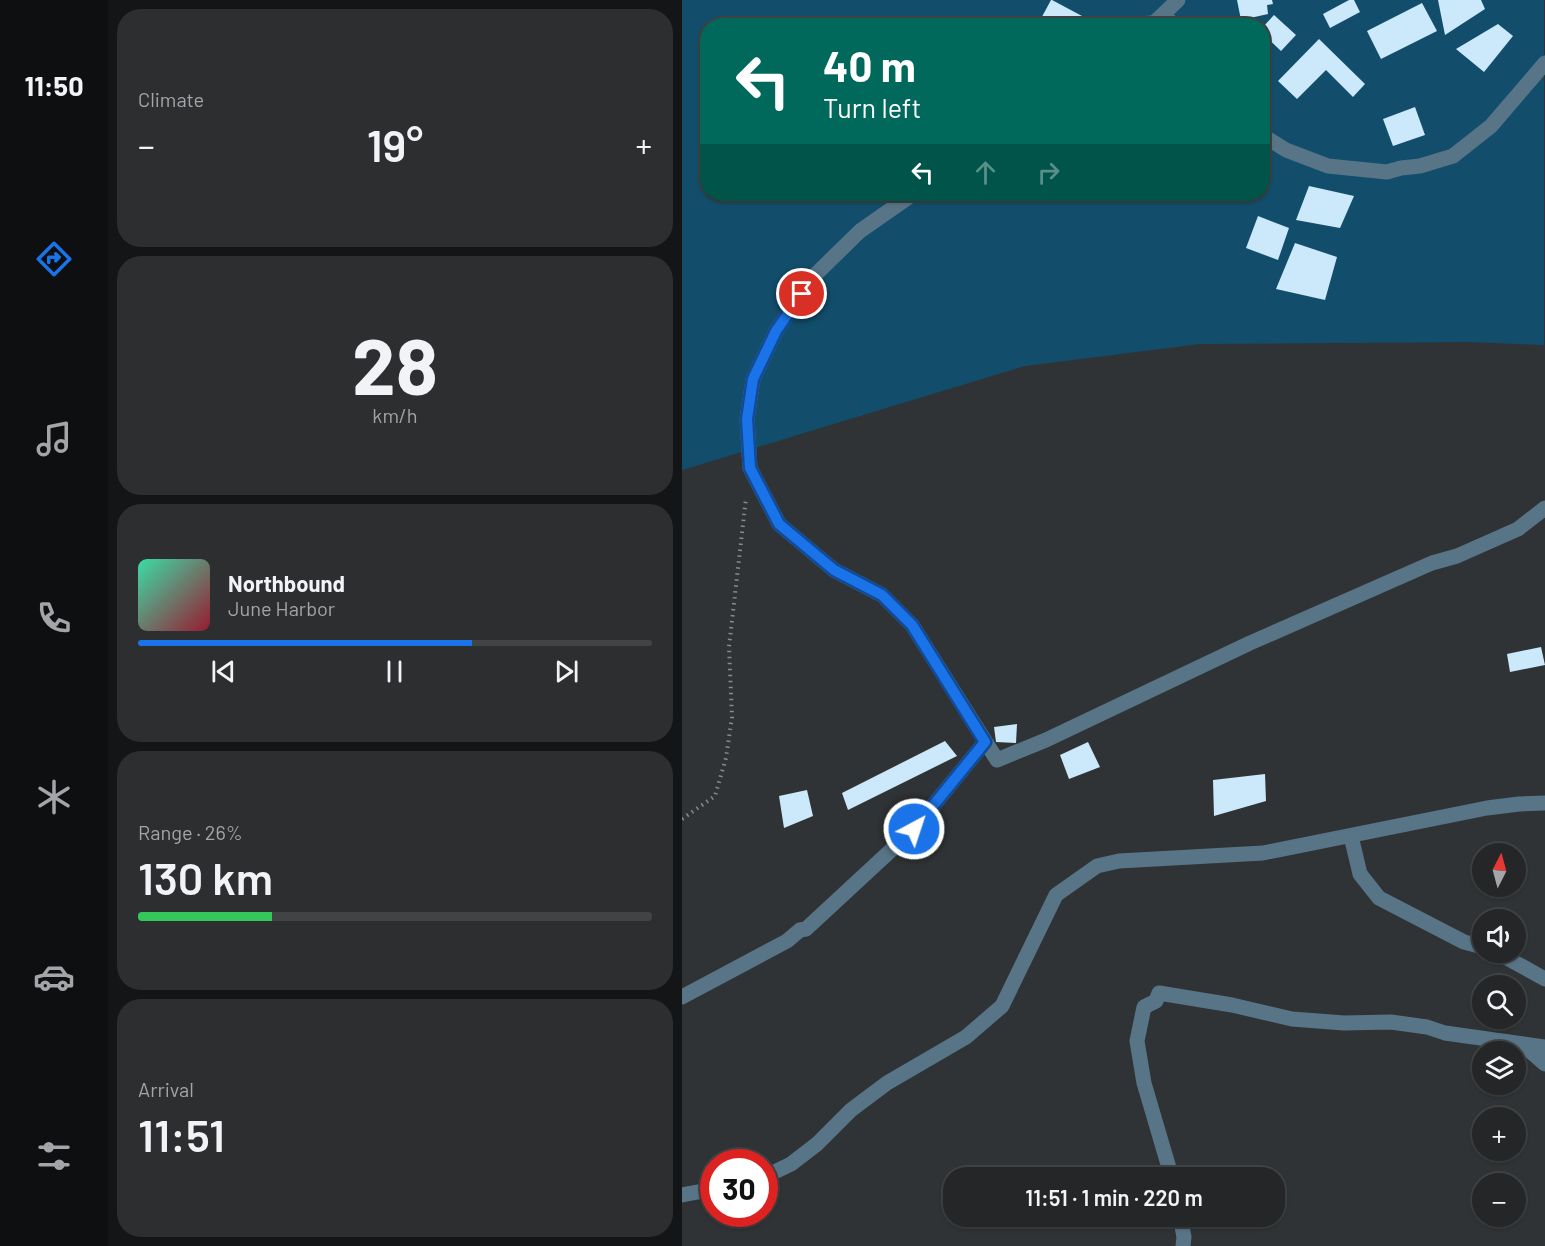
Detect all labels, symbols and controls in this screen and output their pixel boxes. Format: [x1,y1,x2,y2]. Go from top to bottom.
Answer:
text: 40 m [823,40,916,90]
icon: left [724,42,802,120]
text: 11:50 [24,69,84,101]
text: Climate [138,87,204,111]
text: Turn left [823,91,921,123]
text: 19° [367,117,423,171]
text: − [138,125,155,165]
text: + [636,125,652,165]
icon: left [906,156,939,189]
icon: ahead [969,156,1002,189]
icon: right [1032,156,1065,189]
icon: directions [33,238,75,280]
pin [776,268,827,319]
icon: arrive [785,277,818,310]
text: 28 [352,317,438,411]
text: km/h [372,403,418,427]
icon: music [33,418,75,460]
text: Northbound [228,570,345,596]
text: June Harbor [228,596,335,620]
icon: phone [33,597,75,639]
icon: previous [207,655,240,688]
icon: pause [378,655,411,688]
icon: next [550,655,583,688]
icon: climate [33,776,75,818]
position arrow [882,797,946,861]
text: Range · 26% [138,820,243,844]
north arrow [1472,843,1526,897]
map controls [1472,843,1526,1227]
text: 130 km [138,850,273,904]
button: sound [1472,909,1526,963]
icon: car [33,956,75,998]
button: search [1472,975,1526,1029]
button: layers [1472,1041,1526,1095]
text: Arrival [138,1077,194,1101]
text: 11:51 [138,1107,225,1161]
button: + [1472,1107,1526,1161]
icon: filters [33,1135,75,1177]
speed limit sign: 30 [700,1149,778,1227]
button: − [1472,1173,1526,1227]
text: 11:51 · 1 min · 220 m [1025,1184,1203,1210]

